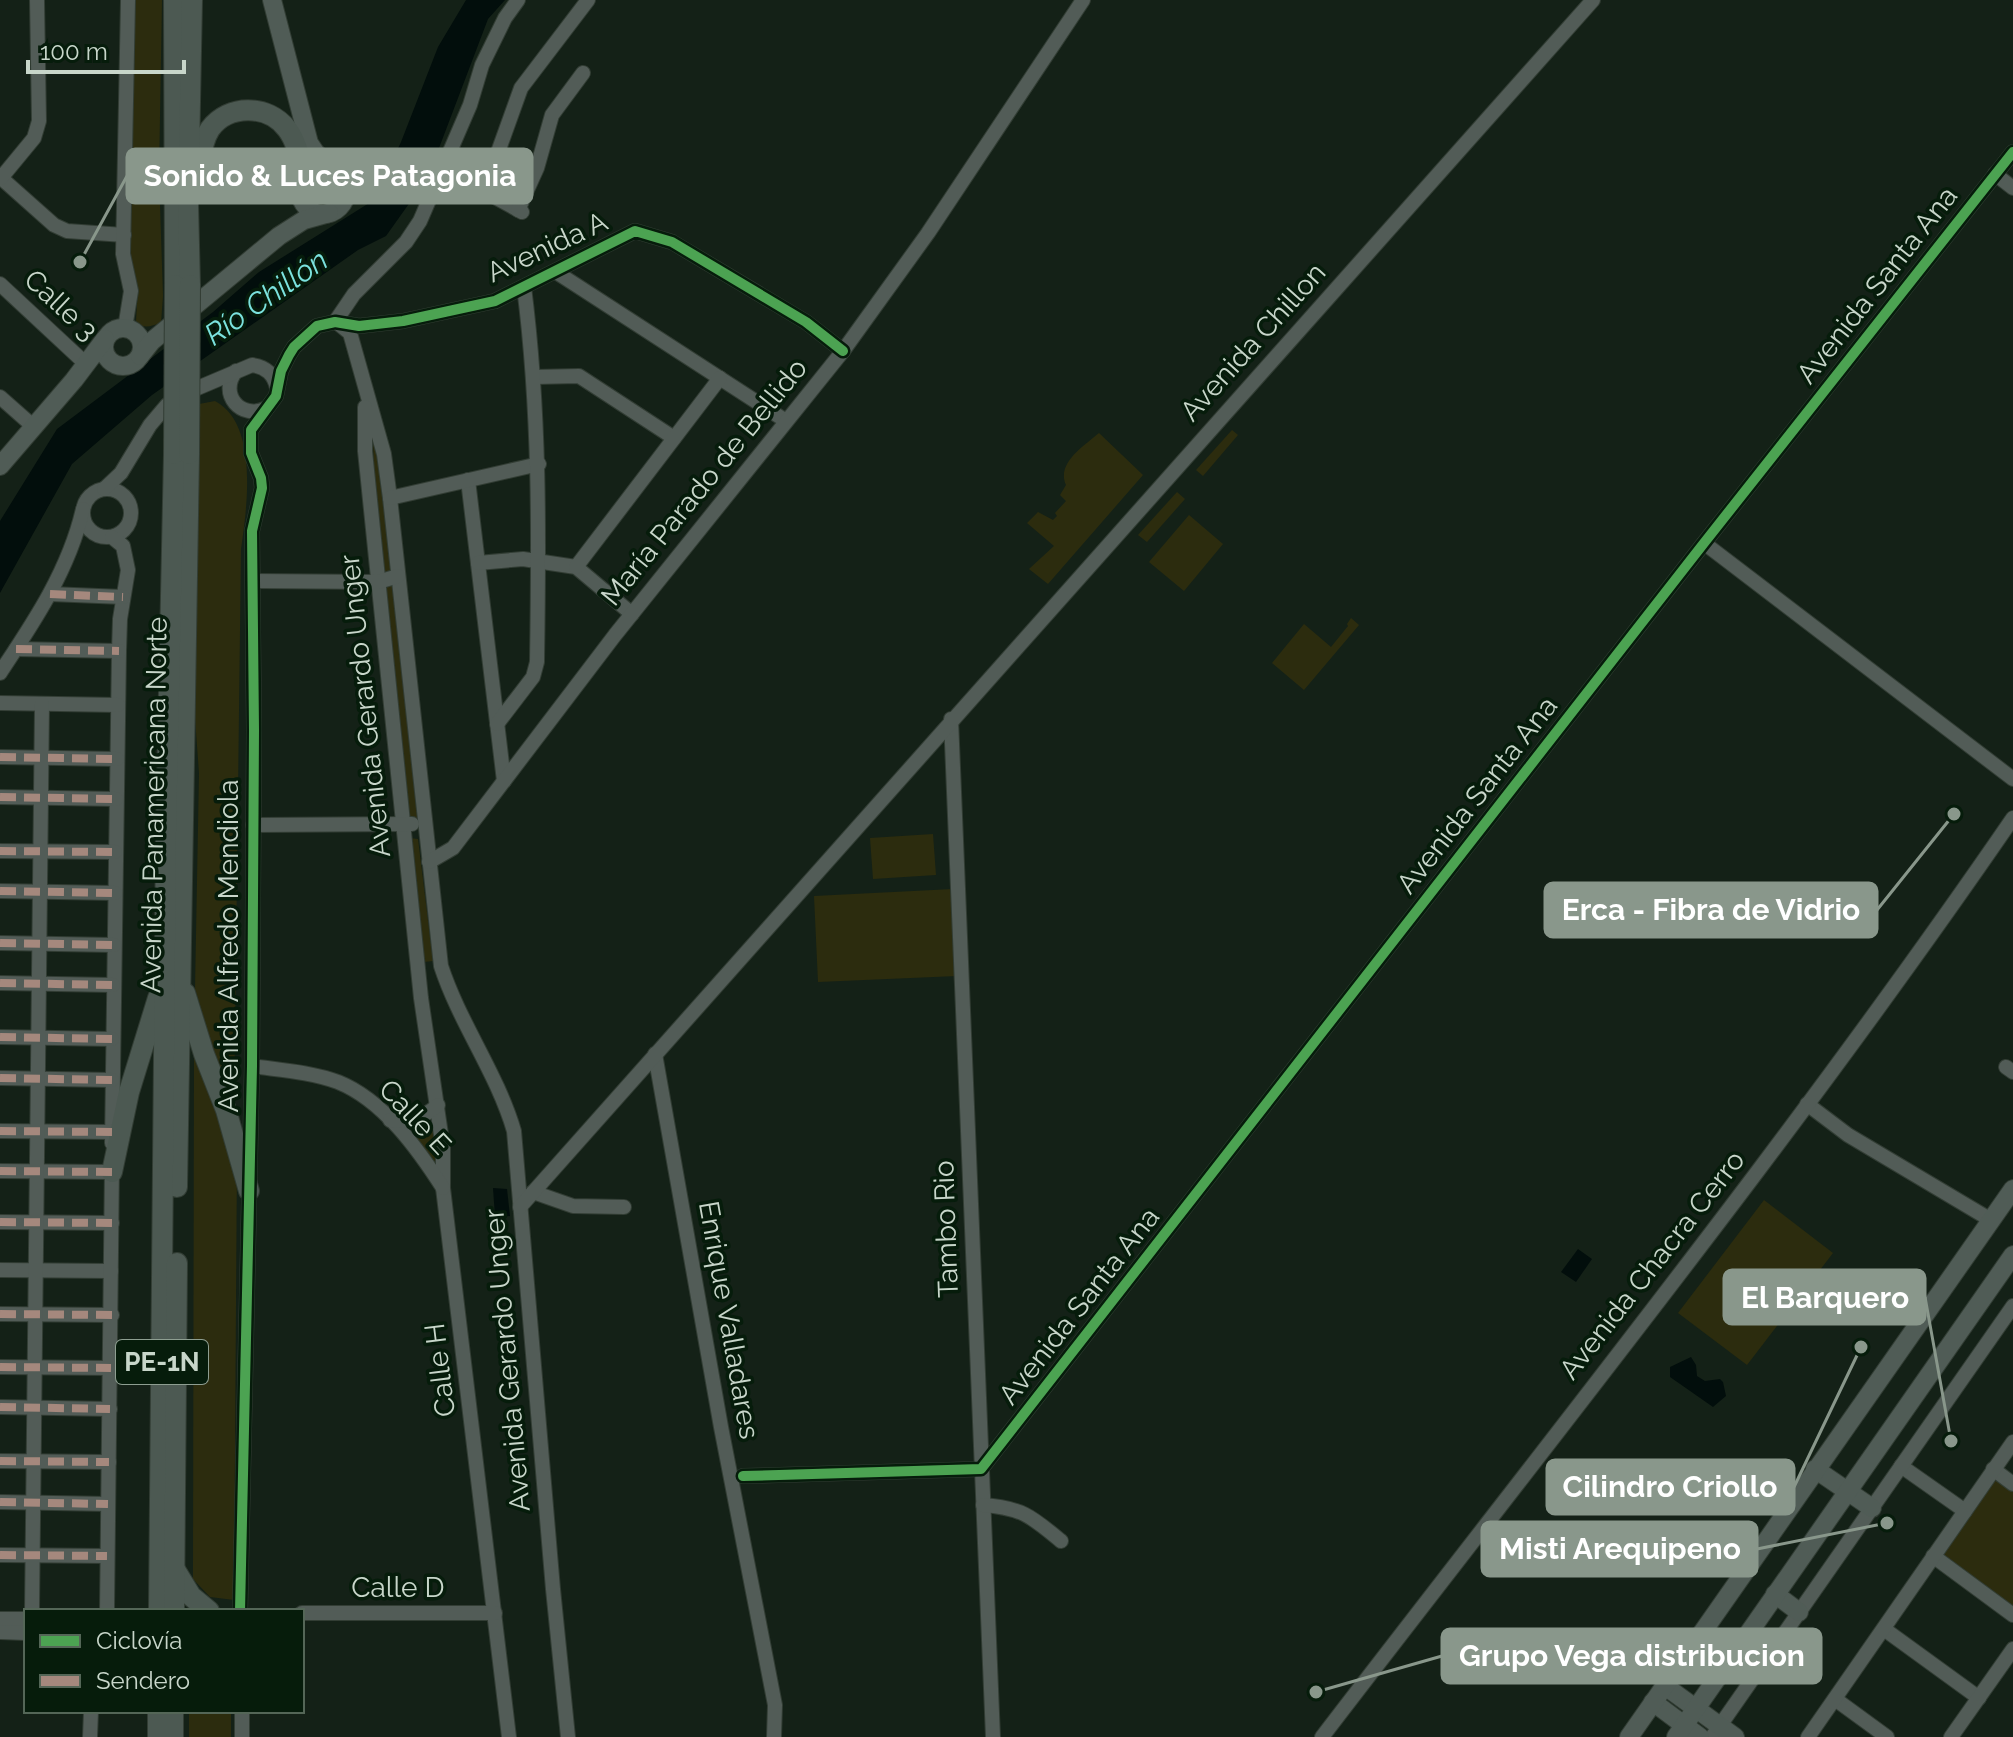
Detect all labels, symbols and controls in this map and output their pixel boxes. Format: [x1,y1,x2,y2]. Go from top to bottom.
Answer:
scale bar [28,24,184,74]
text: 100 m [40,37,108,66]
callout: Sonido & Luces Patagonia [127,149,532,203]
text: Sonido & Luces Patagonia [144,158,516,193]
street label: Avenida Santa Ana [1790,180,1964,390]
street label: Avenida A [481,205,613,289]
water label: Río Chillón [198,242,334,352]
street label: Avenida Chillon [1174,256,1332,428]
street label: Calle 3 [17,263,105,347]
street label: María Parado de Bellido [594,352,814,612]
street label: Avenida Gerardo Unger [333,553,397,859]
street label: Avenida Panamericana Norte [134,617,174,993]
street label: Avenida Santa Ana [1390,690,1564,900]
street label: Avenida Alfredo Mendiola [212,779,245,1113]
callout: Erca - Fibra de Vidrio [1545,883,1877,937]
text: Erca - Fibra de Vidrio [1562,892,1860,927]
street label: Calle E [372,1073,458,1161]
street label: Avenida Chacra Cerro [1553,1144,1751,1386]
street label: Tambo Rio [927,1160,965,1298]
street label: Enrique Valladares [692,1198,766,1442]
street label: Avenida Santa Ana [992,1201,1166,1411]
street label: Avenida Gerardo Unger [477,1207,537,1513]
callout: El Barquero [1724,1270,1925,1324]
text: El Barquero [1741,1280,1909,1315]
street label: Calle H [418,1321,462,1419]
road number: PE-1N [116,1340,208,1384]
callout: Cilindro Criollo [1547,1460,1794,1514]
text: Cilindro Criollo [1563,1469,1777,1504]
callout: Misti Arequipeno [1482,1522,1757,1576]
text: Misti Arequipeno [1499,1531,1741,1566]
street label: Calle D [351,1571,445,1604]
legend [24,1609,304,1713]
text: Ciclovía [96,1626,182,1655]
callout: Grupo Vega distribucion [1442,1629,1821,1683]
text: Grupo Vega distribucion [1459,1638,1805,1673]
text: Sendero [96,1666,190,1695]

